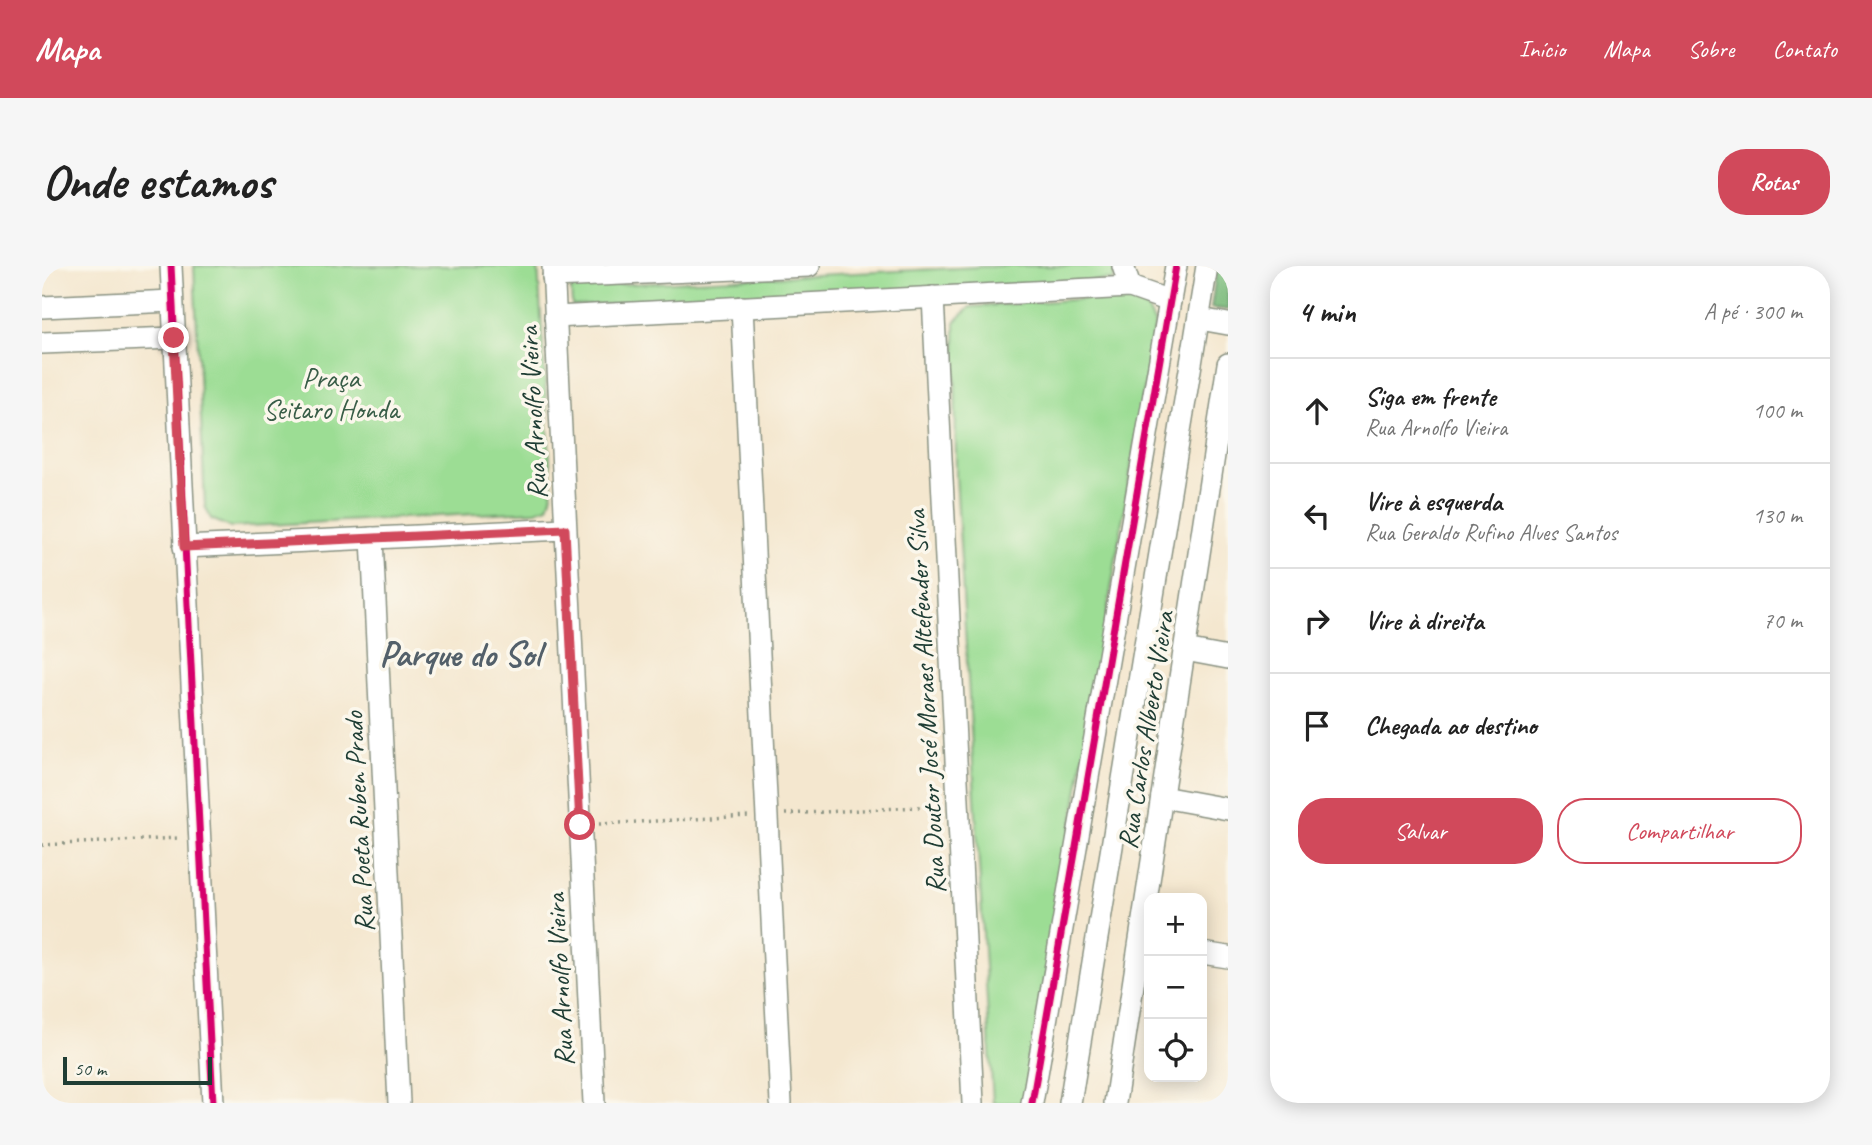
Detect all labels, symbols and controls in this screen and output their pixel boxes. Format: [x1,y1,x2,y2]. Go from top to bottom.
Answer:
text: Mapa [35,28,100,70]
text: Início [1519,34,1565,64]
text: Mapa [1603,34,1650,64]
text: Sobre [1688,34,1734,64]
text: Contato [1772,34,1837,64]
button: Rotas [1718,149,1830,215]
text: Onde estamos [42,151,272,213]
text: 4 min [1298,293,1355,331]
text: A pé · 300 m [1704,297,1802,326]
route end [158,322,189,353]
street label: Rua Arnolfo Vieira [510,324,555,500]
park label: Praça Seitaro Honda [263,360,401,427]
text: Siga em frente [1365,380,1496,413]
icon: ahead [1298,392,1336,430]
text: 100 m [1753,396,1802,425]
text: Rua Arnolfo Vieira [1365,413,1507,442]
text: Vire à esquerda [1365,485,1502,518]
icon: left [1298,497,1336,535]
text: 130 m [1753,501,1802,530]
street label: Rua Doutor José Moraes Altefender Silva [898,507,953,895]
text: Rua Geraldo Rufino Alves Santos [1365,518,1617,547]
icon: right [1298,602,1336,640]
text: Vire à direita [1365,604,1484,637]
text: 70 m [1763,606,1802,635]
street label: Rua Carlos Alberto Vieira [1109,607,1182,851]
district label: Parque do Sol [380,632,547,677]
icon: arrive [1298,707,1336,745]
street label: Rua Poeta Ruben Prado [335,709,382,933]
text: Chegada ao destino [1365,709,1537,742]
button: Salvar [1298,798,1543,864]
button: Compartilhar [1557,798,1802,864]
route start [564,809,595,840]
street label: Rua Arnolfo Vieira [537,891,582,1067]
map controls [1144,893,1207,1082]
button: + [1144,893,1207,956]
button: − [1144,956,1207,1019]
button: locate [1144,1019,1207,1082]
scale bar [63,1054,212,1086]
text: 50 m [74,1057,106,1081]

